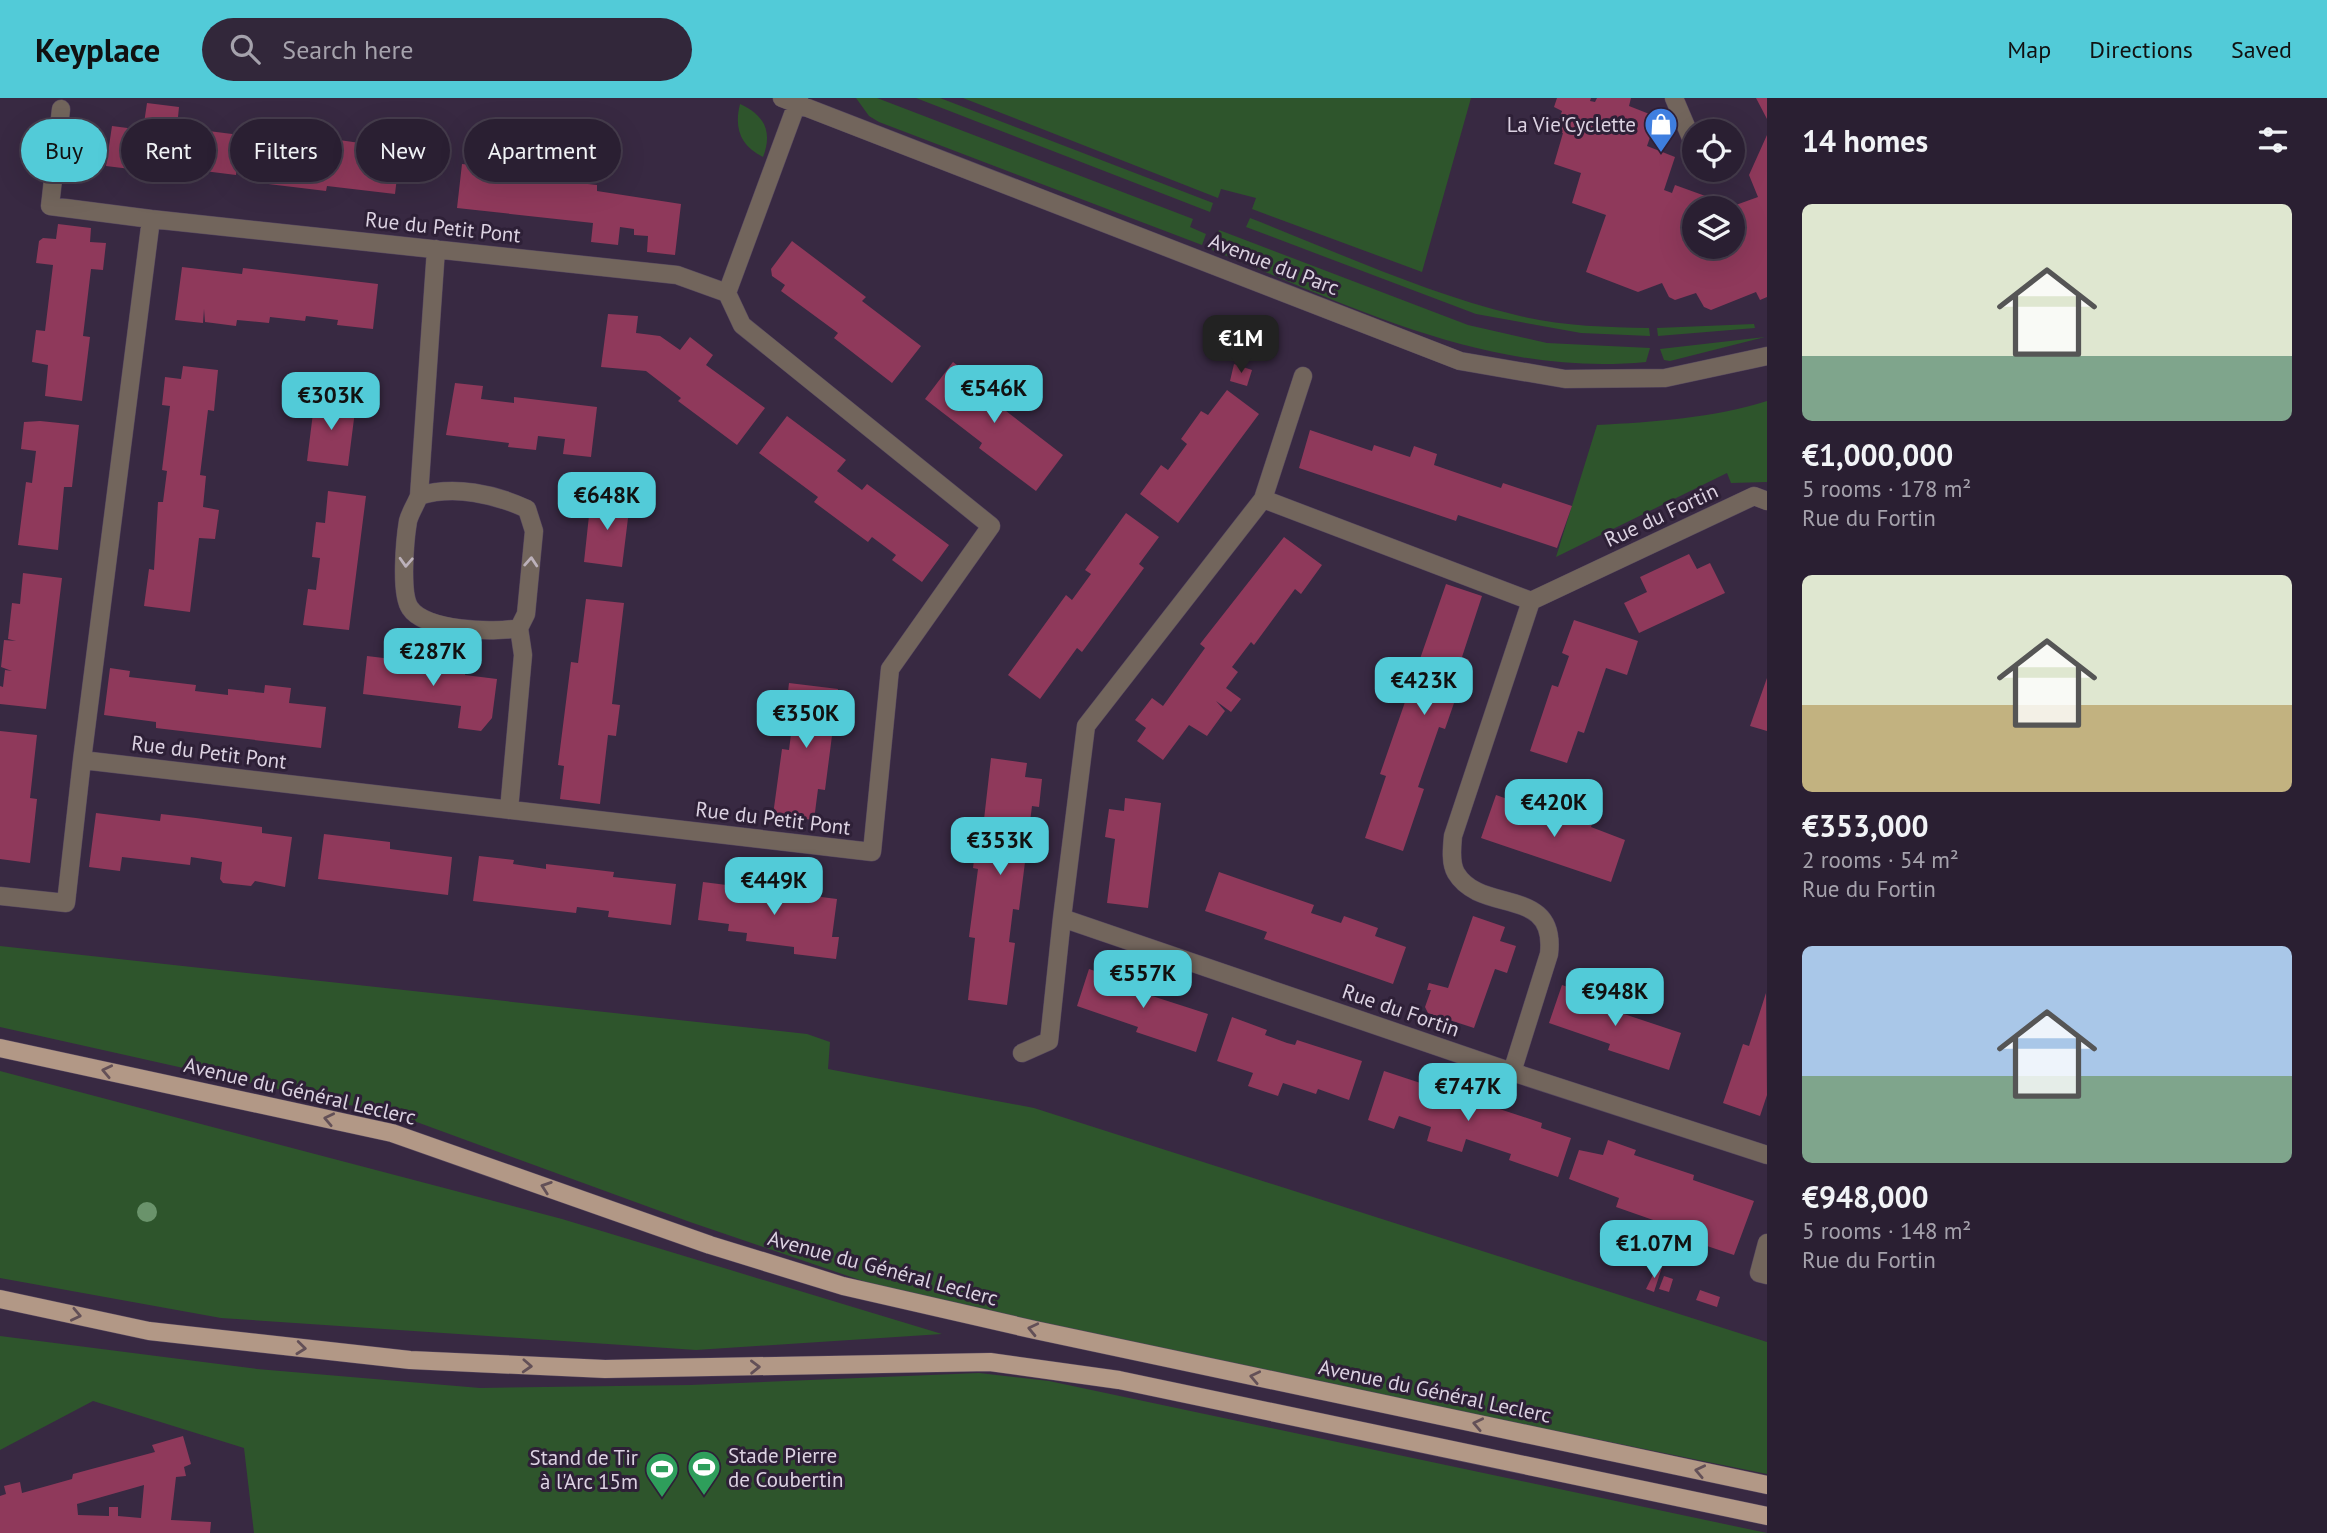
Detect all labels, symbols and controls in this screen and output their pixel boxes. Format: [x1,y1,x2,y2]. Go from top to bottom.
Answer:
search box [202,18,692,81]
text: Keyplace [35,28,160,71]
icon: search [226,30,264,68]
text: Search here [282,33,413,66]
text: Map [2007,34,2051,65]
text: Directions [2089,34,2193,65]
text: Saved [2231,34,2292,65]
shop icon: La Vie'Cyclette [1642,105,1680,154]
place label: La Vie'Cyclette [1507,111,1636,138]
chip: Buy [21,119,107,182]
chip: Rent [121,119,216,182]
chip: Filters [230,119,342,182]
chip: New [356,119,450,182]
chip: Apartment [464,119,621,182]
map controls [1682,119,1745,259]
button: locate [1682,119,1745,182]
text: 14 homes [1802,121,1928,160]
icon: filters [2254,121,2292,159]
button: layers [1682,196,1745,259]
street label: Rue du Petit Pont [364,205,522,249]
street label: Avenue du Parc [1205,227,1343,301]
icon: home [1984,249,2110,375]
pin: €1M [1207,316,1275,375]
text: €1M [1219,323,1263,352]
pin: €546K [945,366,1043,425]
pin: €303K [282,372,380,432]
text: €546K [961,373,1027,402]
text: €303K [298,380,364,409]
text: €1,000,000 [1802,435,1953,474]
pin: €648K [558,472,656,532]
text: 5 rooms · 178 m² [1802,474,1971,503]
street label: Rue du Fortin [1600,477,1722,553]
text: €648K [574,480,640,509]
text: Rue du Fortin [1802,503,1936,532]
one-way arrow [524,556,539,567]
one-way arrow [399,557,414,568]
icon: home [1984,620,2110,746]
pin: €287K [384,628,482,688]
text: €287K [400,636,466,665]
pin: €423K [1375,658,1473,717]
text: €423K [1391,665,1457,694]
pin: €350K [757,690,855,750]
text: €350K [773,698,839,727]
street label: Rue du Petit Pont [130,729,288,775]
pin: €420K [1505,780,1603,839]
text: €420K [1521,787,1587,816]
street label: Rue du Petit Pont [694,795,852,841]
text: €353,000 [1802,806,1929,845]
pin: €353K [951,818,1049,877]
text: €353K [967,825,1033,854]
text: 2 rooms · 54 m² [1802,845,1959,874]
pin: €449K [725,858,823,917]
text: €449K [741,865,807,894]
text: Rue du Fortin [1802,874,1936,903]
pin: €557K [1094,950,1192,1010]
text: €557K [1110,958,1176,987]
pin: €948K [1566,968,1664,1028]
text: €948K [1582,976,1648,1005]
street label: Rue du Fortin [1339,977,1463,1043]
icon: home [1984,991,2110,1117]
street label: Avenue du Général Leclerc [181,1051,419,1131]
pin: €747K [1419,1063,1517,1123]
one-way arrow [101,1064,113,1079]
text: €747K [1435,1071,1501,1100]
one-way arrow [324,1113,336,1127]
text: €948,000 [1802,1177,1929,1216]
one-way arrow [541,1181,553,1195]
text: 5 rooms · 148 m² [1802,1216,1971,1245]
pin: €1.07M [1597,1220,1711,1280]
street label: Avenue du Général Leclerc [765,1224,1001,1312]
text: €1.07M [1616,1228,1692,1257]
text: Rue du Fortin [1802,1245,1936,1274]
one-way arrow [70,1307,82,1322]
one-way arrow [1027,1323,1039,1338]
one-way arrow [296,1340,307,1355]
street label: Avenue du Général Leclerc [1316,1353,1554,1429]
one-way arrow [522,1358,533,1373]
one-way arrow [750,1359,761,1374]
one-way arrow [1249,1370,1261,1385]
one-way arrow [1472,1417,1484,1432]
place label: Stade Pierre de Coubertin [728,1442,843,1493]
place label: Stand de Tir à l'Arc 15m [530,1444,638,1495]
sports icon: Stade Pierre de Coubertin [685,1448,723,1497]
sports icon: Stand de Tir à l'Arc 15m [643,1450,681,1499]
one-way arrow [1694,1464,1706,1479]

